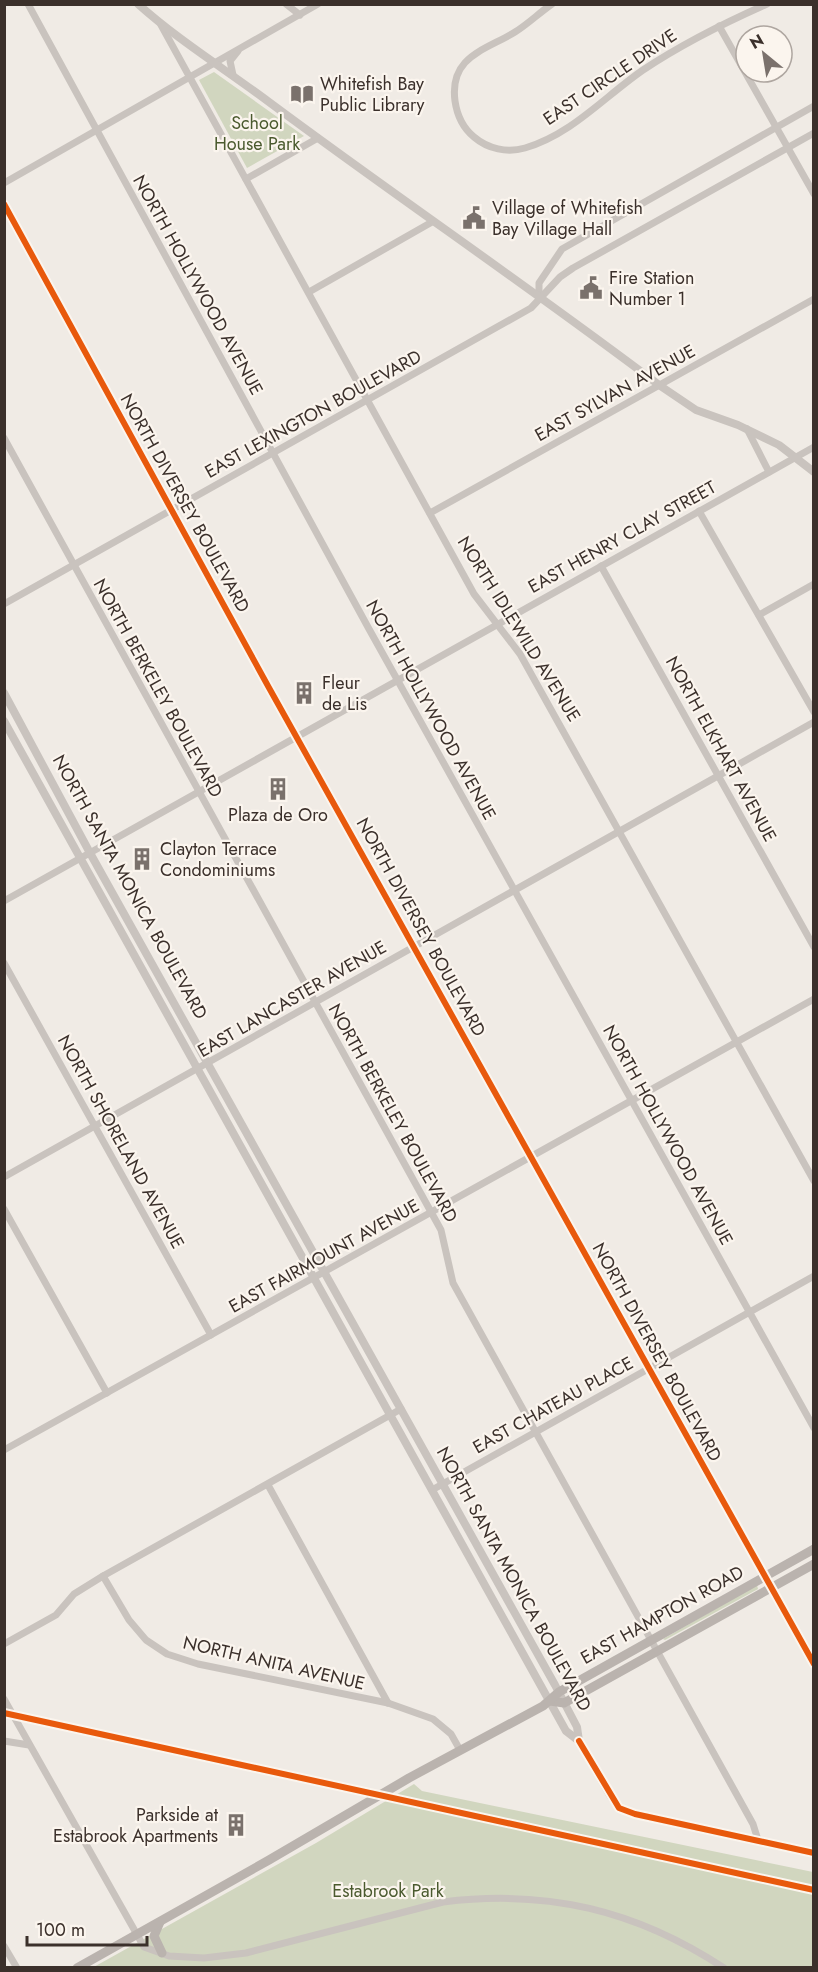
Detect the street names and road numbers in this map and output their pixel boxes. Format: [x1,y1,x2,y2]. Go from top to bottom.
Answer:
street label: EAST CIRCLE DRIVE [538,22,682,132]
street label: NORTH HOLLYWOOD AVENUE [126,170,270,400]
street label: EAST SYLVAN AVENUE [530,338,700,448]
street label: EAST LEXINGTON BOULEVARD [200,343,426,485]
street label: NORTH DIVERSEY BOULEVARD [114,389,256,617]
street label: EAST HENRY CLAY STREET [523,474,721,600]
street label: NORTH IDLEWILD AVENUE [451,531,587,727]
street label: NORTH BERKELEY BOULEVARD [87,574,229,802]
street label: NORTH HOLLYWOOD AVENUE [359,595,503,825]
street label: NORTH ELKHART AVENUE [659,651,783,847]
street label: NORTH SANTA MONICA BOULEVARD [46,750,214,1024]
street label: NORTH DIVERSEY BOULEVARD [350,813,492,1041]
street label: EAST LANCASTER AVENUE [193,934,391,1064]
street label: NORTH BERKELEY BOULEVARD [322,999,464,1227]
street label: NORTH HOLLYWOOD AVENUE [596,1020,740,1250]
street label: NORTH SHORELAND AVENUE [51,1030,191,1254]
street label: EAST FAIRMOUNT AVENUE [224,1193,424,1319]
street label: NORTH DIVERSEY BOULEVARD [586,1238,728,1466]
street label: EAST CHATEAU PLACE [468,1350,638,1460]
street label: NORTH SANTA MONICA BOULEVARD [430,1442,598,1716]
street label: EAST HAMPTON ROAD [576,1559,748,1671]
street label: NORTH ANITA AVENUE [180,1629,368,1697]

